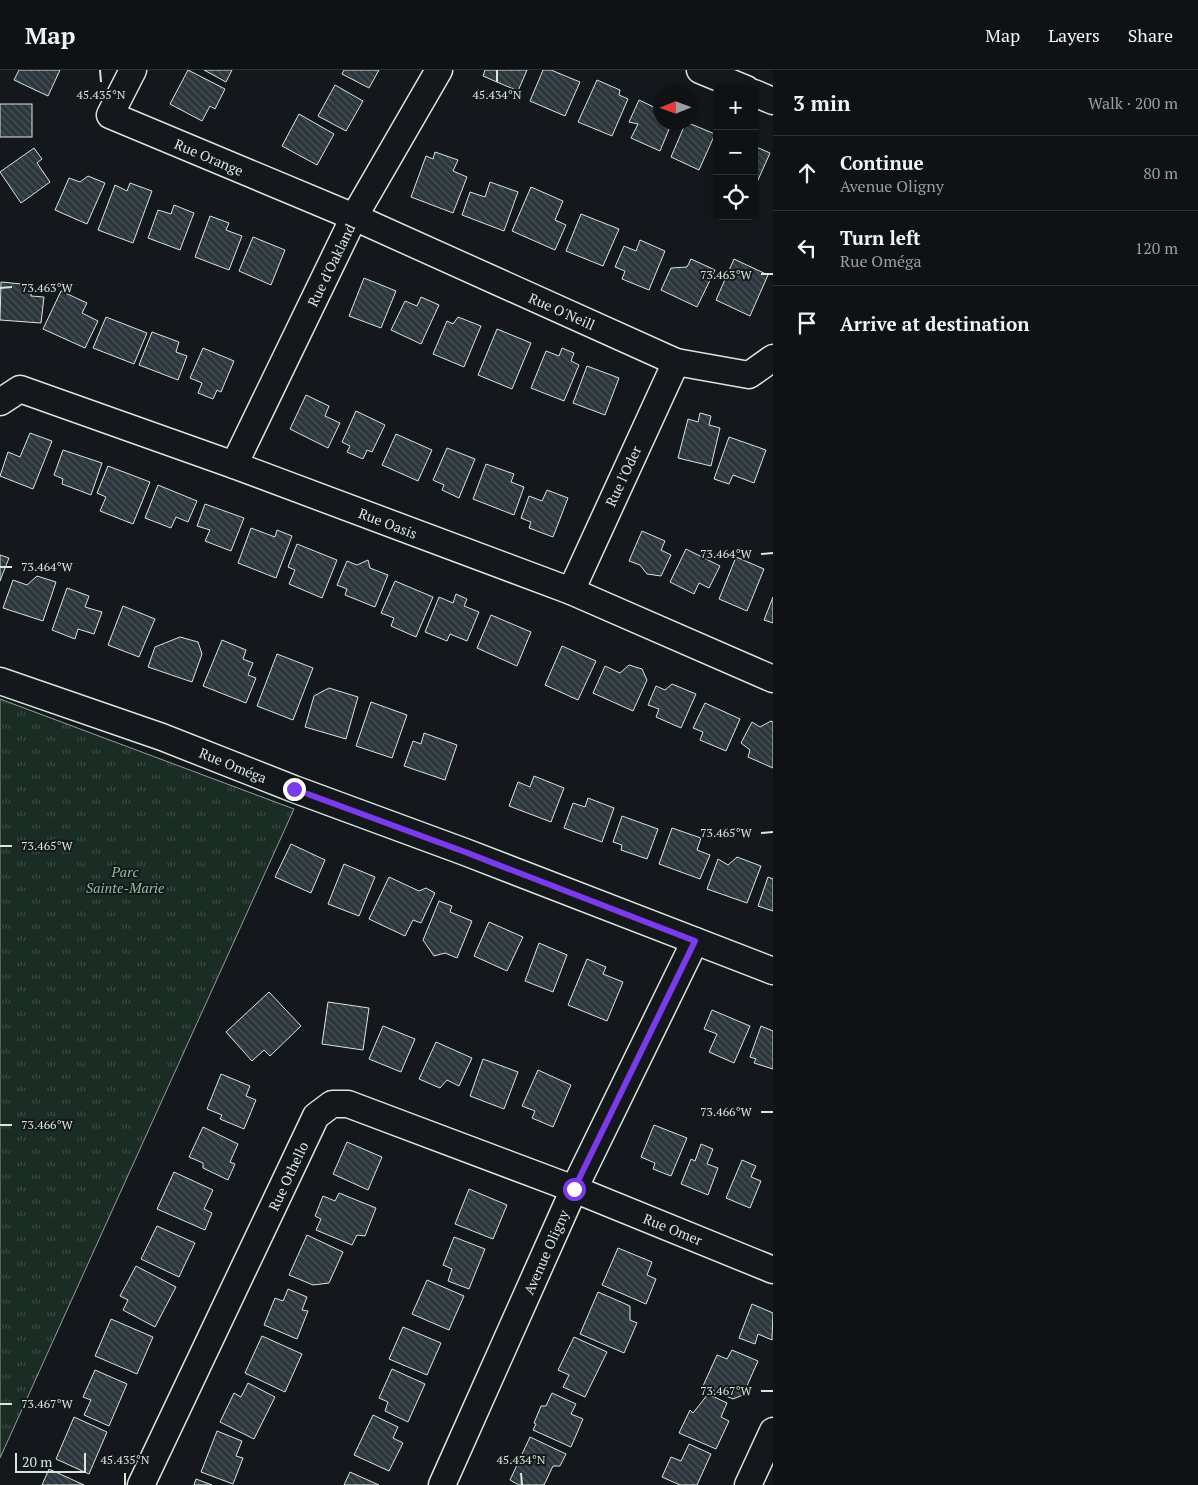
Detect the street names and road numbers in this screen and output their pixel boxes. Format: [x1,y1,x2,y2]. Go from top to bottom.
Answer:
street label: Rue Orange [172,134,246,180]
street label: Rue d'Oakland [303,220,359,310]
street label: Rue O'Neill [526,288,598,334]
street label: Rue l'Oder [601,442,646,509]
street label: Rue Oasis [356,503,420,543]
street label: Rue Oméga [196,743,270,787]
street label: Rue Othello [264,1138,312,1214]
street label: Avenue Oligny [519,1206,574,1297]
street label: Rue Omer [641,1209,706,1250]

